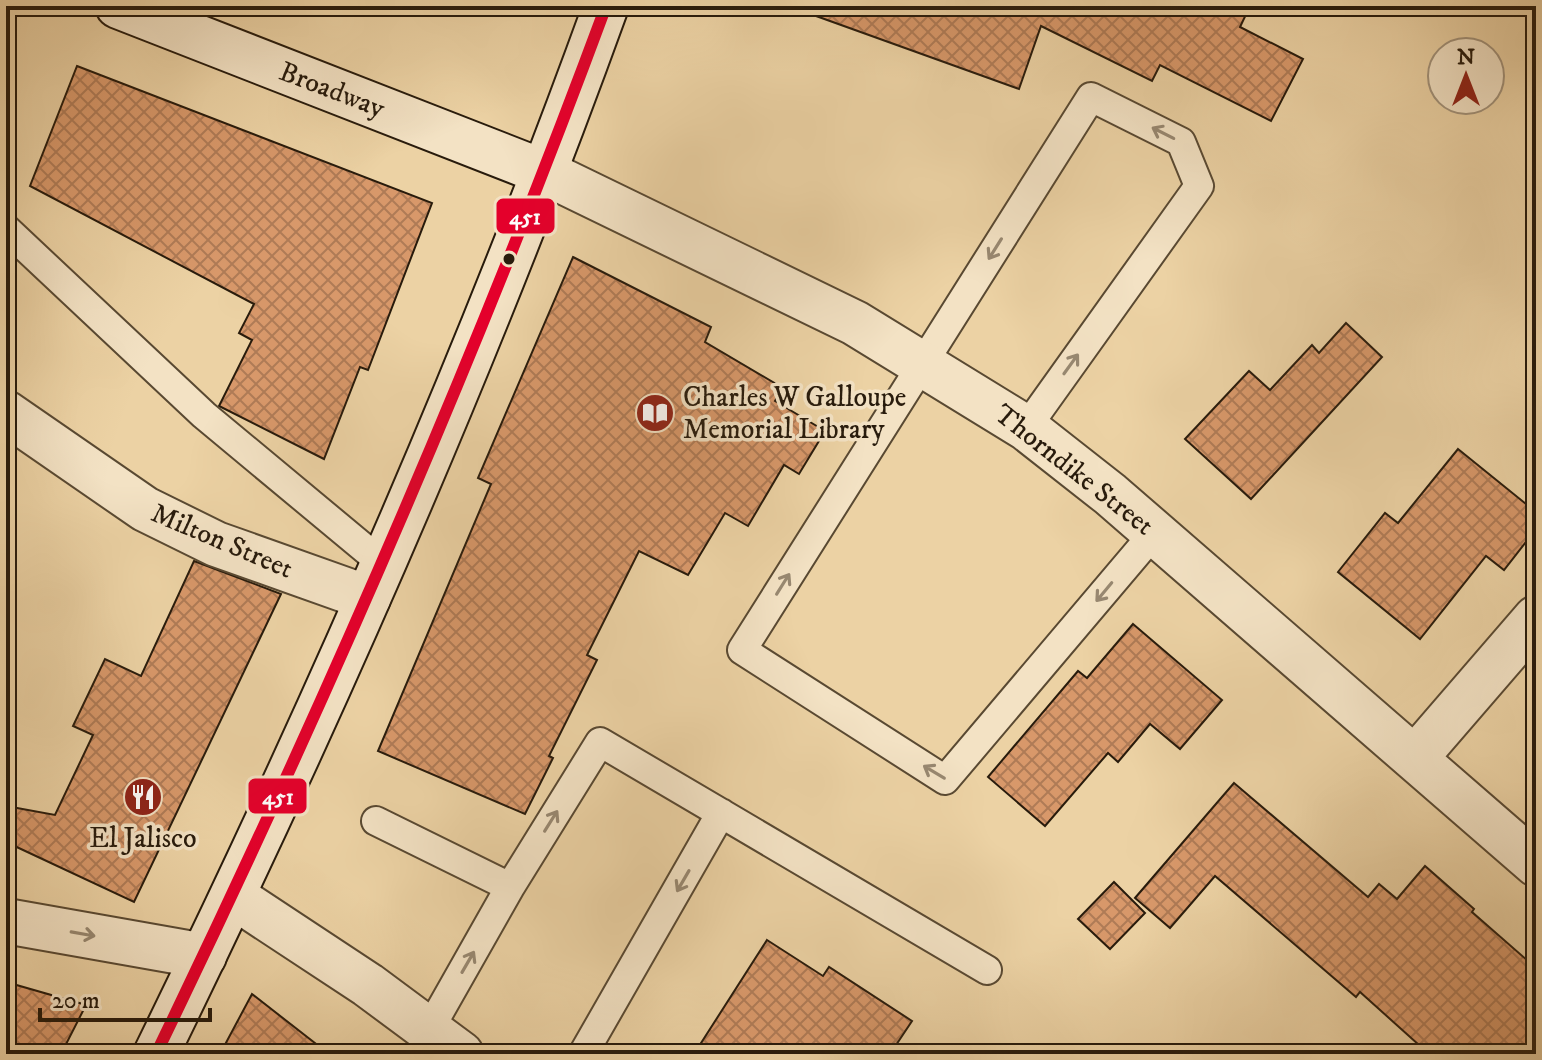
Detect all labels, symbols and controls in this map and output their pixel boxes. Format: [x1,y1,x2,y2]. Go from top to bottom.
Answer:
north arrow [1426,36,1506,116]
text: N [1457,44,1475,71]
street label: Broadway [274,54,390,126]
one-way arrow [1151,125,1175,140]
line badge: 451 [495,197,556,235]
text: 451 [509,204,541,231]
one-way arrow [987,237,1003,260]
unlabelled marker [501,251,517,267]
one-way arrow [1063,354,1079,376]
place label: Charles W Galloupe Memorial Library [683,380,906,447]
library icon: Charles W Galloupe Memorial Library [634,392,676,434]
street label: Thorndike Street [987,397,1161,543]
street label: Milton Street [146,495,298,587]
one-way arrow [775,574,792,596]
one-way arrow [1096,581,1114,601]
one-way arrow [923,764,946,780]
restaurant icon: El Jalisco [122,776,164,818]
line badge: 451 [247,777,308,815]
text: 451 [262,784,294,811]
one-way arrow [543,810,559,833]
place label: El Jalisco [89,821,197,856]
one-way arrow [674,868,690,892]
one-way arrow [70,928,95,943]
one-way arrow [460,951,476,974]
scale bar [40,972,210,1022]
text: 20 m [52,986,100,1016]

